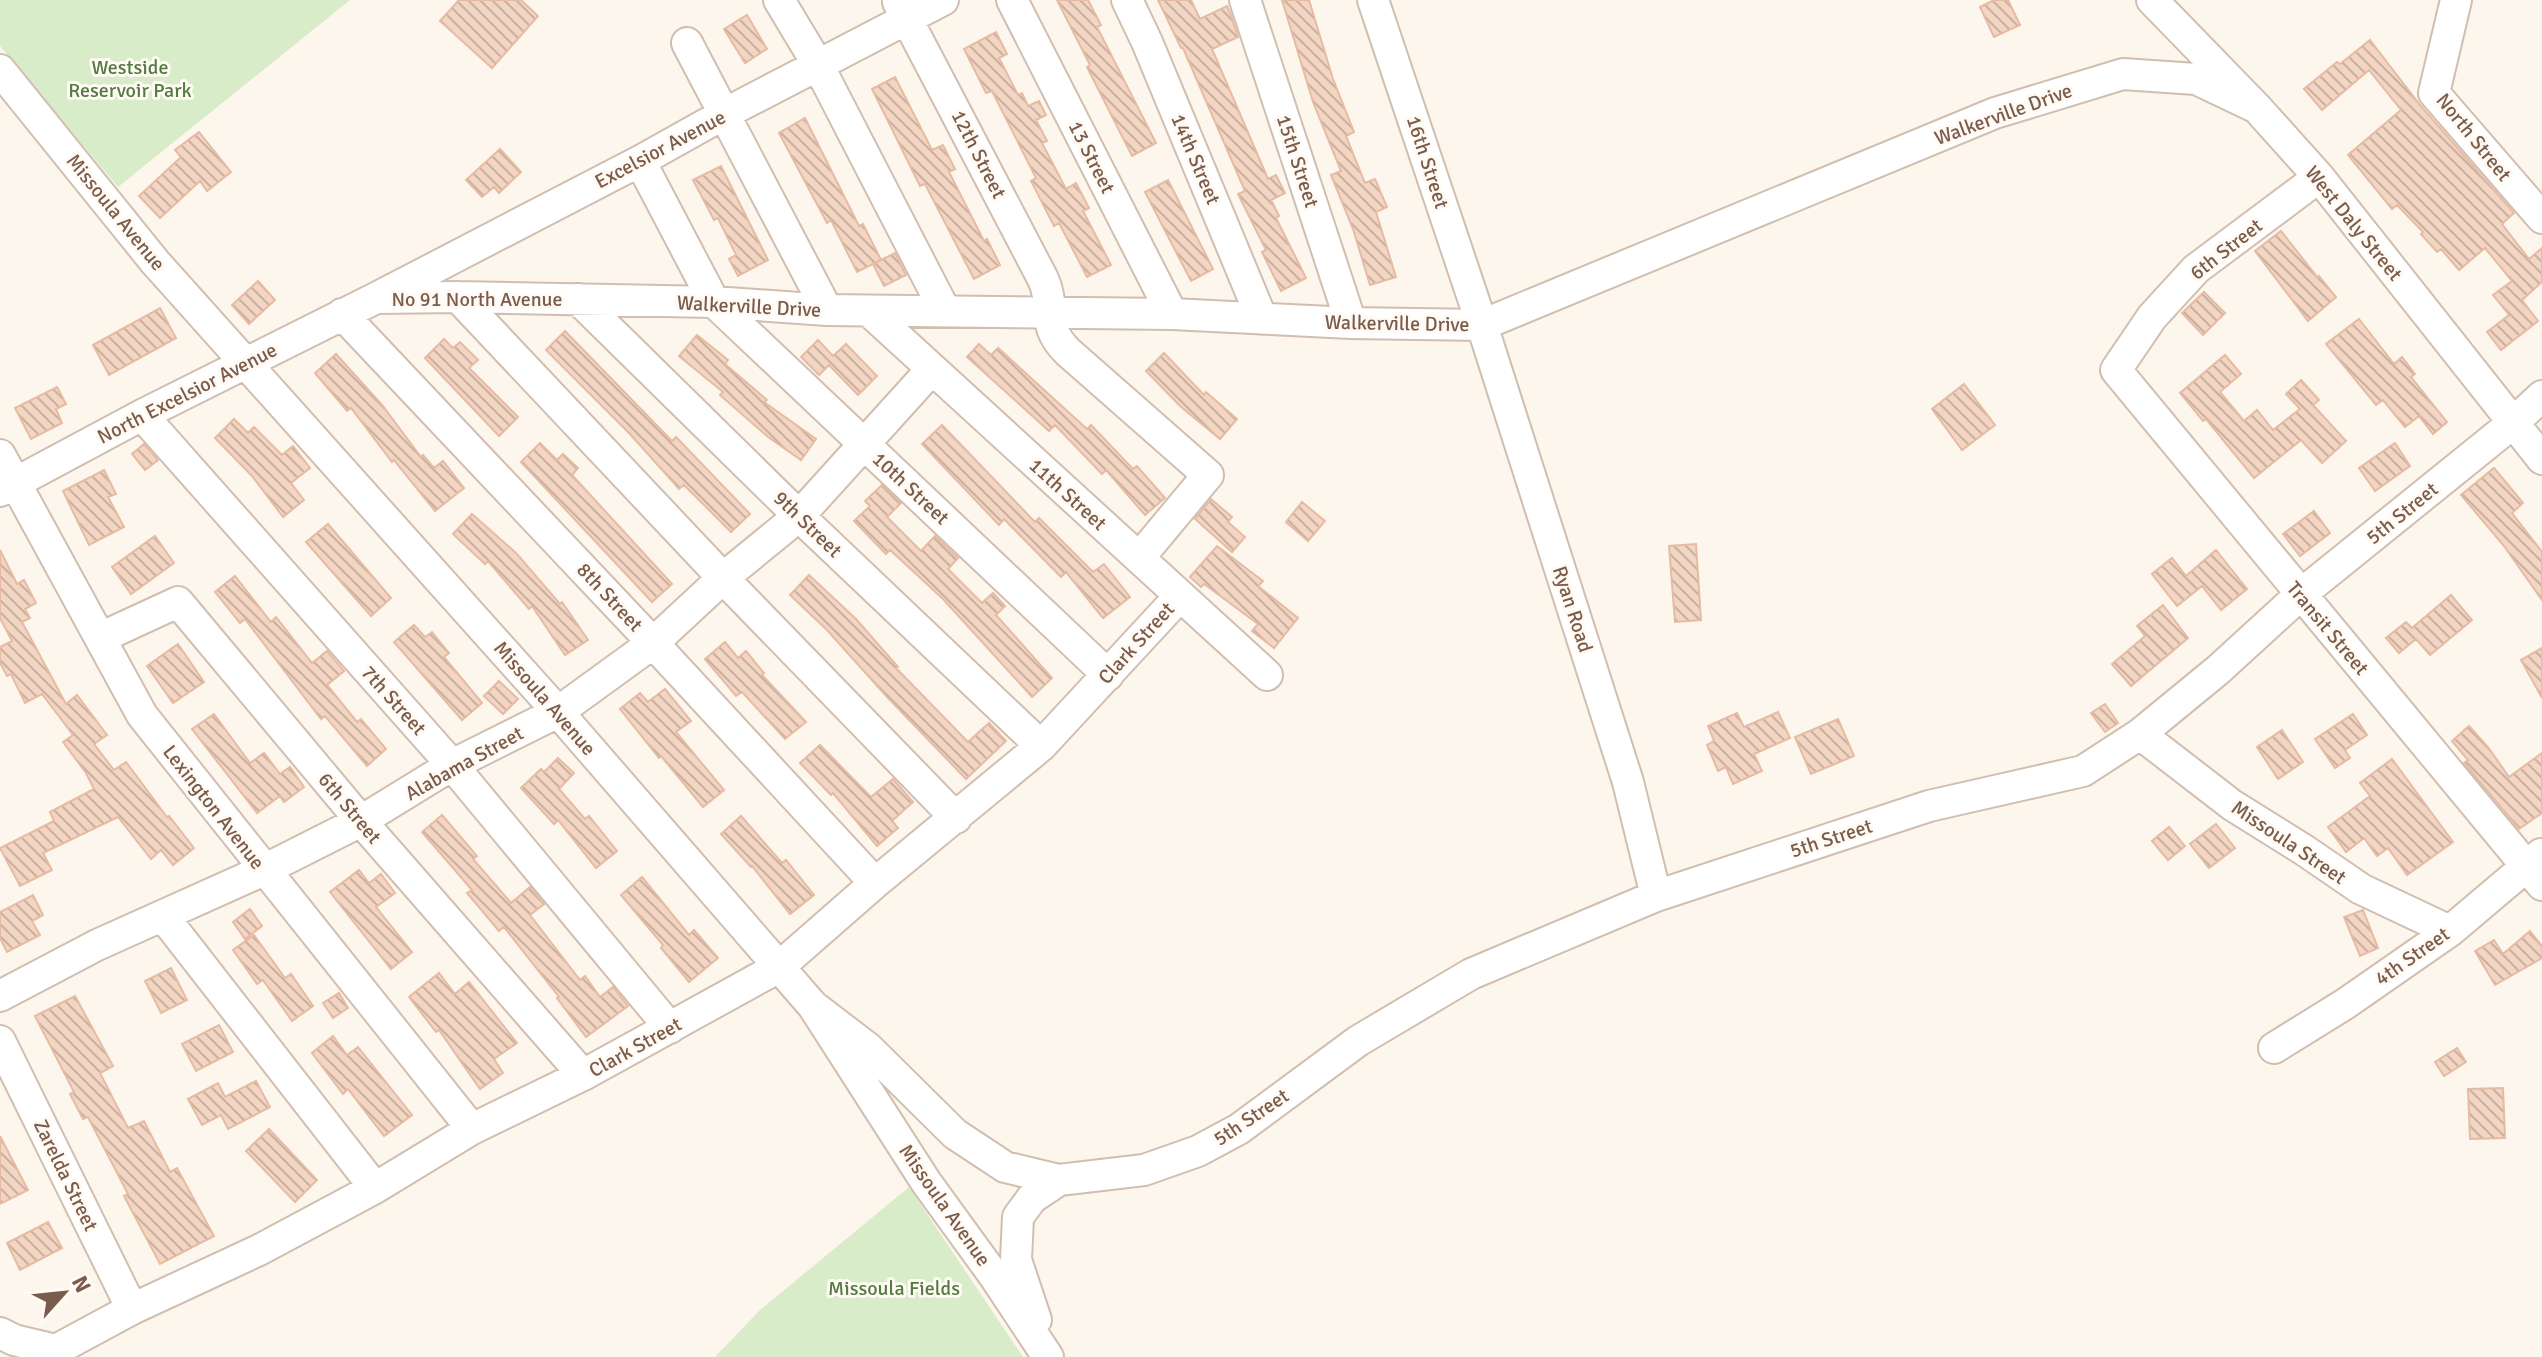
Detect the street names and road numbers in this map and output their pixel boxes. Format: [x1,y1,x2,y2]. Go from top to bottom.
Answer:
street label: Walkerville Drive [1931,78,2075,151]
street label: North Street [2430,88,2517,186]
street label: Excelsior Avenue [591,105,730,194]
street label: 12th Street [946,106,1011,203]
street label: 14th Street [1165,110,1226,208]
street label: 15th Street [1271,112,1324,211]
street label: 16th Street [1401,113,1454,212]
street label: 13 Street [1063,117,1120,198]
street label: Missoula Avenue [61,149,170,276]
street label: West Daly Street [2300,161,2408,286]
street label: 6th Street [2185,213,2268,285]
street label: No 91 North Avenue [391,287,563,312]
street label: Walkerville Drive [676,290,822,323]
street label: Walkerville Drive [1324,310,1470,337]
street label: North Excelsior Avenue [93,337,281,450]
street label: 10th Street [867,446,954,530]
street label: 11th Street [1024,453,1112,536]
street label: 5th Street [2361,477,2443,550]
street label: 9th Street [768,486,847,563]
street label: 8th Street [571,558,648,637]
street label: Ryan Road [1547,563,1598,656]
street label: Transit Street [2281,576,2374,680]
street label: Clark Street [1093,597,1180,690]
street label: Missoula Avenue [488,636,601,761]
street label: 7th Street [356,660,431,740]
street label: Alabama Street [401,721,528,806]
street label: Lexington Avenue [157,740,270,875]
street label: 6th Street [313,768,387,849]
street label: Missoula Street [2227,795,2351,890]
street label: 5th Street [1787,813,1876,864]
street label: 4th Street [2370,922,2454,991]
street label: Clark Street [585,1012,686,1083]
street label: 5th Street [1209,1083,1294,1152]
street label: Zarelda Street [28,1115,103,1235]
street label: Missoula Avenue [893,1139,996,1271]

